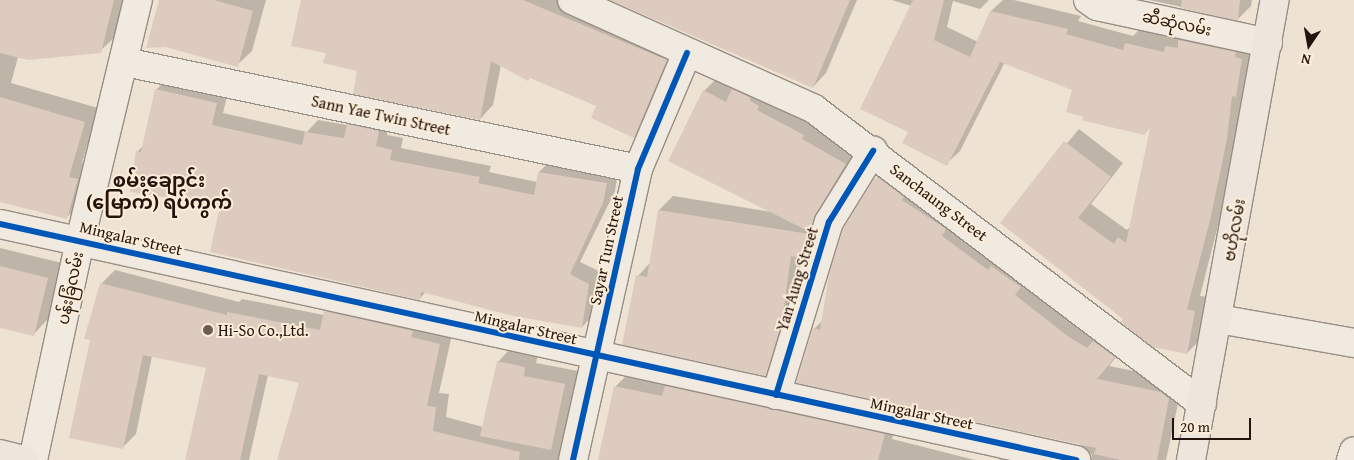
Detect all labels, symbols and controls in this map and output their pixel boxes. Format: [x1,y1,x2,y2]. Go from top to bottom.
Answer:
street label: ဆီဆုံလမ်း [1141,6,1213,40]
north arrow [1284,20,1334,70]
text: N [1299,49,1313,70]
street label: Sann Yae Twin Street [310,91,452,139]
street label: Sanchaung Street [886,159,992,245]
district label: စမ်းချောင်း (မြောက်) ရပ်ကွက် [86,170,232,214]
street label: Sayar Tun Street [585,194,627,306]
street label: ဗဟိုလမ်း [1219,197,1249,263]
street label: Mingalar Street [78,217,184,259]
street label: Yan Aung Street [772,225,822,333]
street label: ပန်းခြံလမ်း [53,250,87,326]
street label: Mingalar Street [473,306,579,348]
place label: Hi-So Co.,Ltd. [218,320,309,340]
marker: Hi-So Co.,Ltd. [202,324,214,336]
street label: Mingalar Street [869,393,975,433]
scale bar [1174,408,1253,440]
text: 20 m [1180,416,1210,437]

